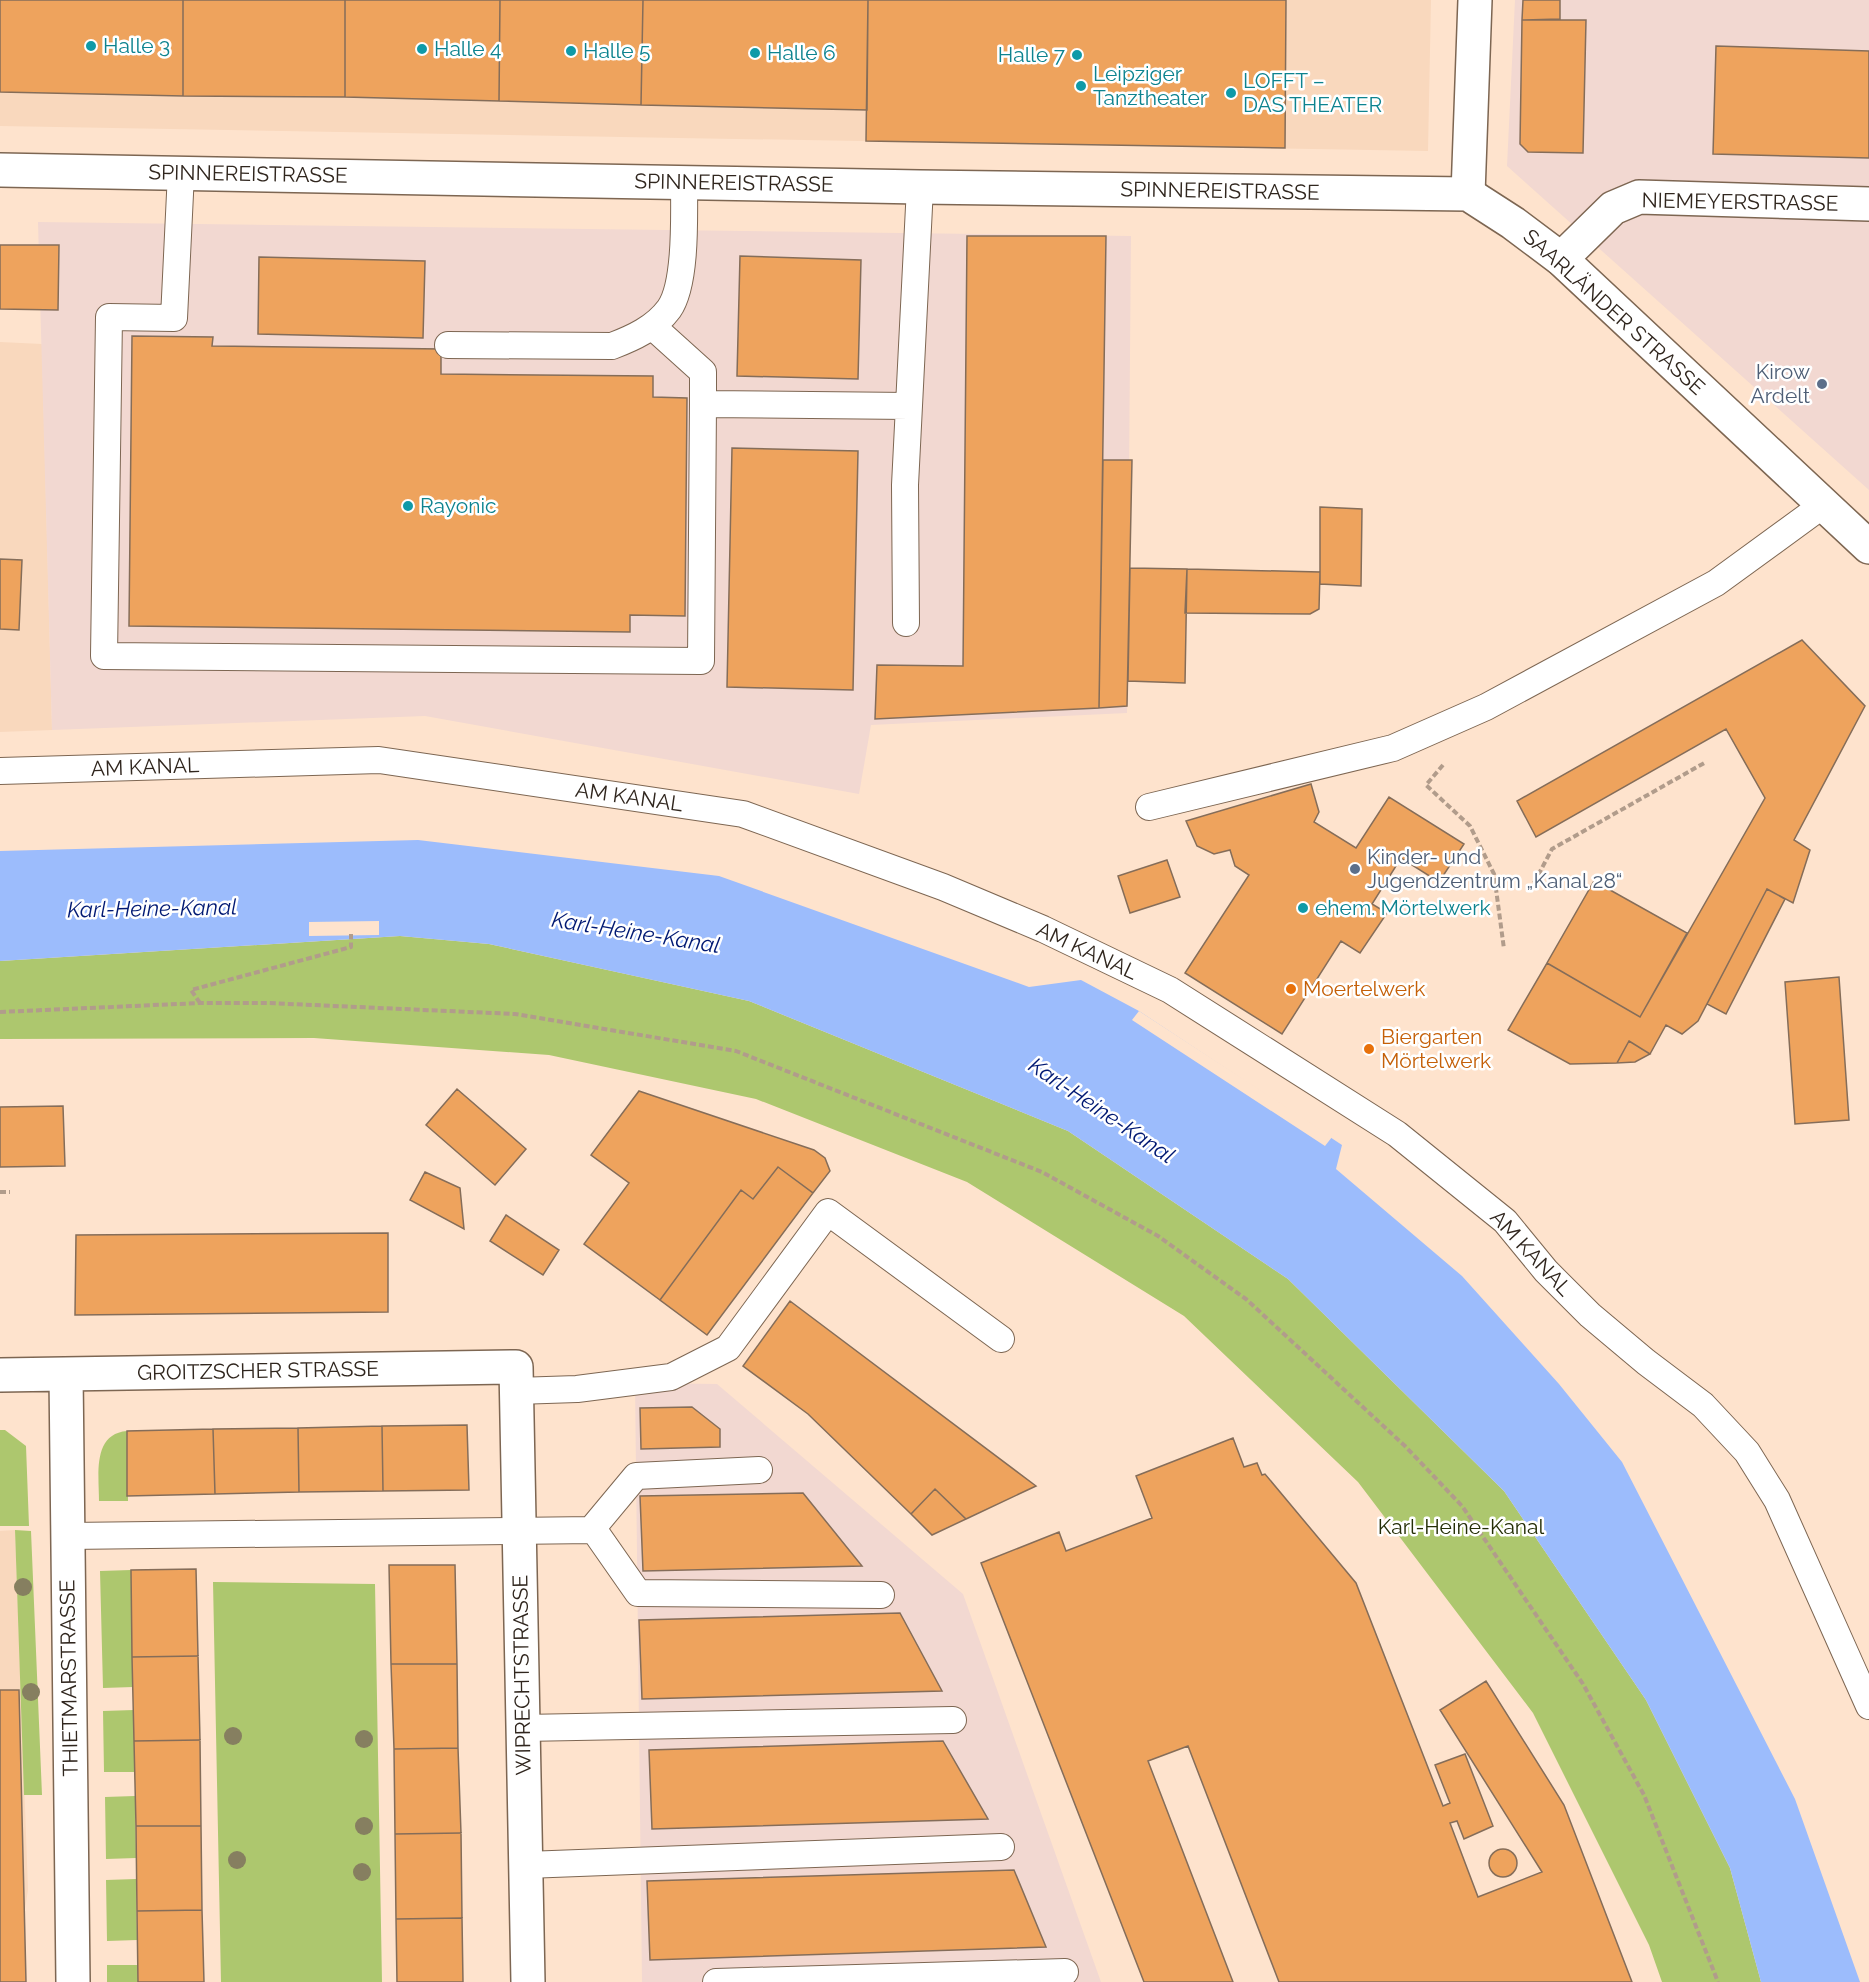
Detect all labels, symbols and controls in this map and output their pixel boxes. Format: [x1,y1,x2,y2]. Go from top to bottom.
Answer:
place label: Halle 3 [103,33,170,58]
place label: Halle 4 [434,36,501,61]
place label: Halle 5 [583,38,650,63]
marker: Halle 3 [84,39,98,53]
place label: Halle 6 [767,40,836,65]
marker: Halle 4 [415,42,429,56]
place label: Halle 7 [998,42,1066,67]
marker: Halle 5 [564,44,578,58]
marker: Halle 6 [748,46,762,60]
marker: Halle 7 [1070,48,1084,62]
place label: Leipziger Tanztheater [1093,61,1208,110]
place label: LOFFT – DAS THEATER [1243,68,1382,117]
marker: Leipziger Tanztheater [1074,79,1088,93]
marker: LOFFT – DAS THEATER [1224,86,1238,100]
street label: SPINNEREISTRASSE [148,159,348,188]
street label: SPINNEREISTRASSE [634,168,834,197]
street label: SPINNEREISTRASSE [1120,176,1320,205]
street label: NIEMEYERSTRASSE [1641,187,1839,216]
street label: SAARLÄNDER STRASSE [1518,224,1710,400]
place label: Kirow Ardelt [1751,359,1810,408]
marker: Kirow Ardelt [1815,377,1829,391]
place label: Rayonic [420,493,497,518]
marker: Rayonic [401,499,415,513]
street label: AM KANAL [90,752,200,781]
street label: AM KANAL [574,777,684,816]
place label: Kinder- und Jugendzentrum „Kanal 28“ [1367,844,1622,893]
marker: Kinder- und Jugendzentrum „Kanal 28“ [1348,862,1362,876]
water label: Karl-Heine-Kanal [67,894,237,922]
place label: ehem. Mörtelwerk [1315,895,1491,920]
marker: ehem. Mörtelwerk [1296,901,1310,915]
water label: Karl-Heine-Kanal [550,906,722,958]
street label: AM KANAL [1033,916,1142,985]
place label: Moertelwerk [1303,976,1426,1001]
marker: Moertelwerk [1284,982,1298,996]
place label: Biergarten Mörtelwerk [1381,1024,1491,1073]
marker: Biergarten Mörtelwerk [1362,1042,1376,1056]
water label: Karl-Heine-Kanal [1024,1052,1180,1168]
street label: AM KANAL [1485,1205,1577,1301]
street label: GROITZSCHER STRASSE [137,1356,379,1385]
park label: Karl-Heine-Kanal [1378,1514,1545,1539]
street label: WIPRECHTSTRASSE [507,1575,536,1776]
street label: THIETMARSTRASSE [54,1579,83,1777]

